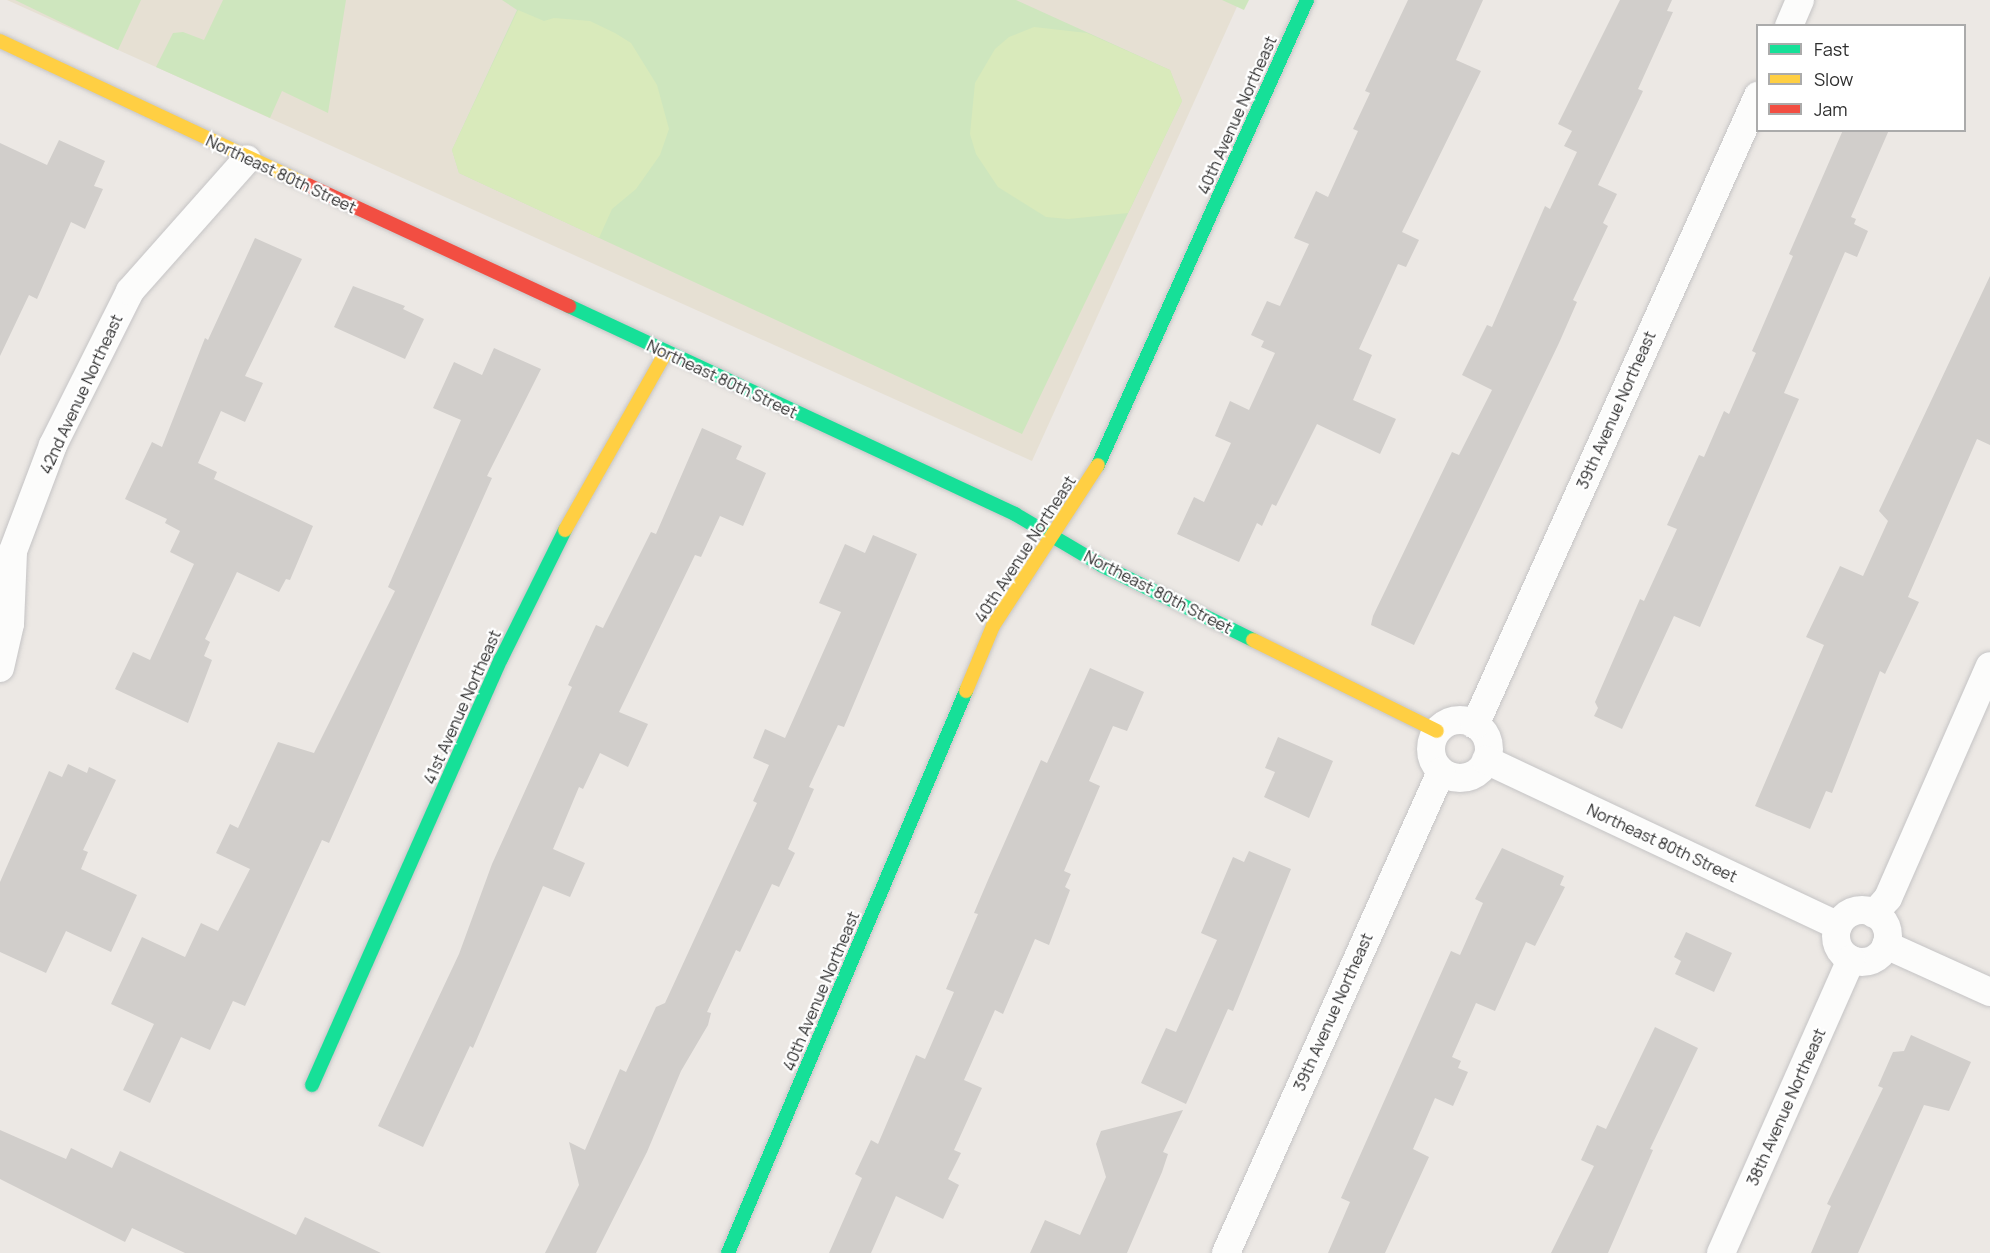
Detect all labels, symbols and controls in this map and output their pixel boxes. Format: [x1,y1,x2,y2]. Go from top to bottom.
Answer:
legend [1756,24,1966,132]
street label: 40th Avenue Northeast [1193,33,1281,197]
text: Fast [1814,37,1849,61]
text: Slow [1814,67,1853,91]
text: Jam [1814,97,1848,121]
street label: Northeast 80th Street [203,131,359,217]
street label: 42nd Avenue Northeast [36,311,126,477]
street label: 39th Avenue Northeast [1572,328,1660,492]
street label: Northeast 80th Street [644,336,800,422]
street label: 40th Avenue Northeast [970,472,1080,626]
street label: Northeast 80th Street [1081,546,1235,638]
street label: 41st Avenue Northeast [419,627,505,787]
street label: Northeast 80th Street [1584,800,1740,886]
street label: 40th Avenue Northeast [779,908,863,1074]
street label: 39th Avenue Northeast [1289,930,1377,1094]
street label: 38th Avenue Northeast [1743,1025,1829,1189]

